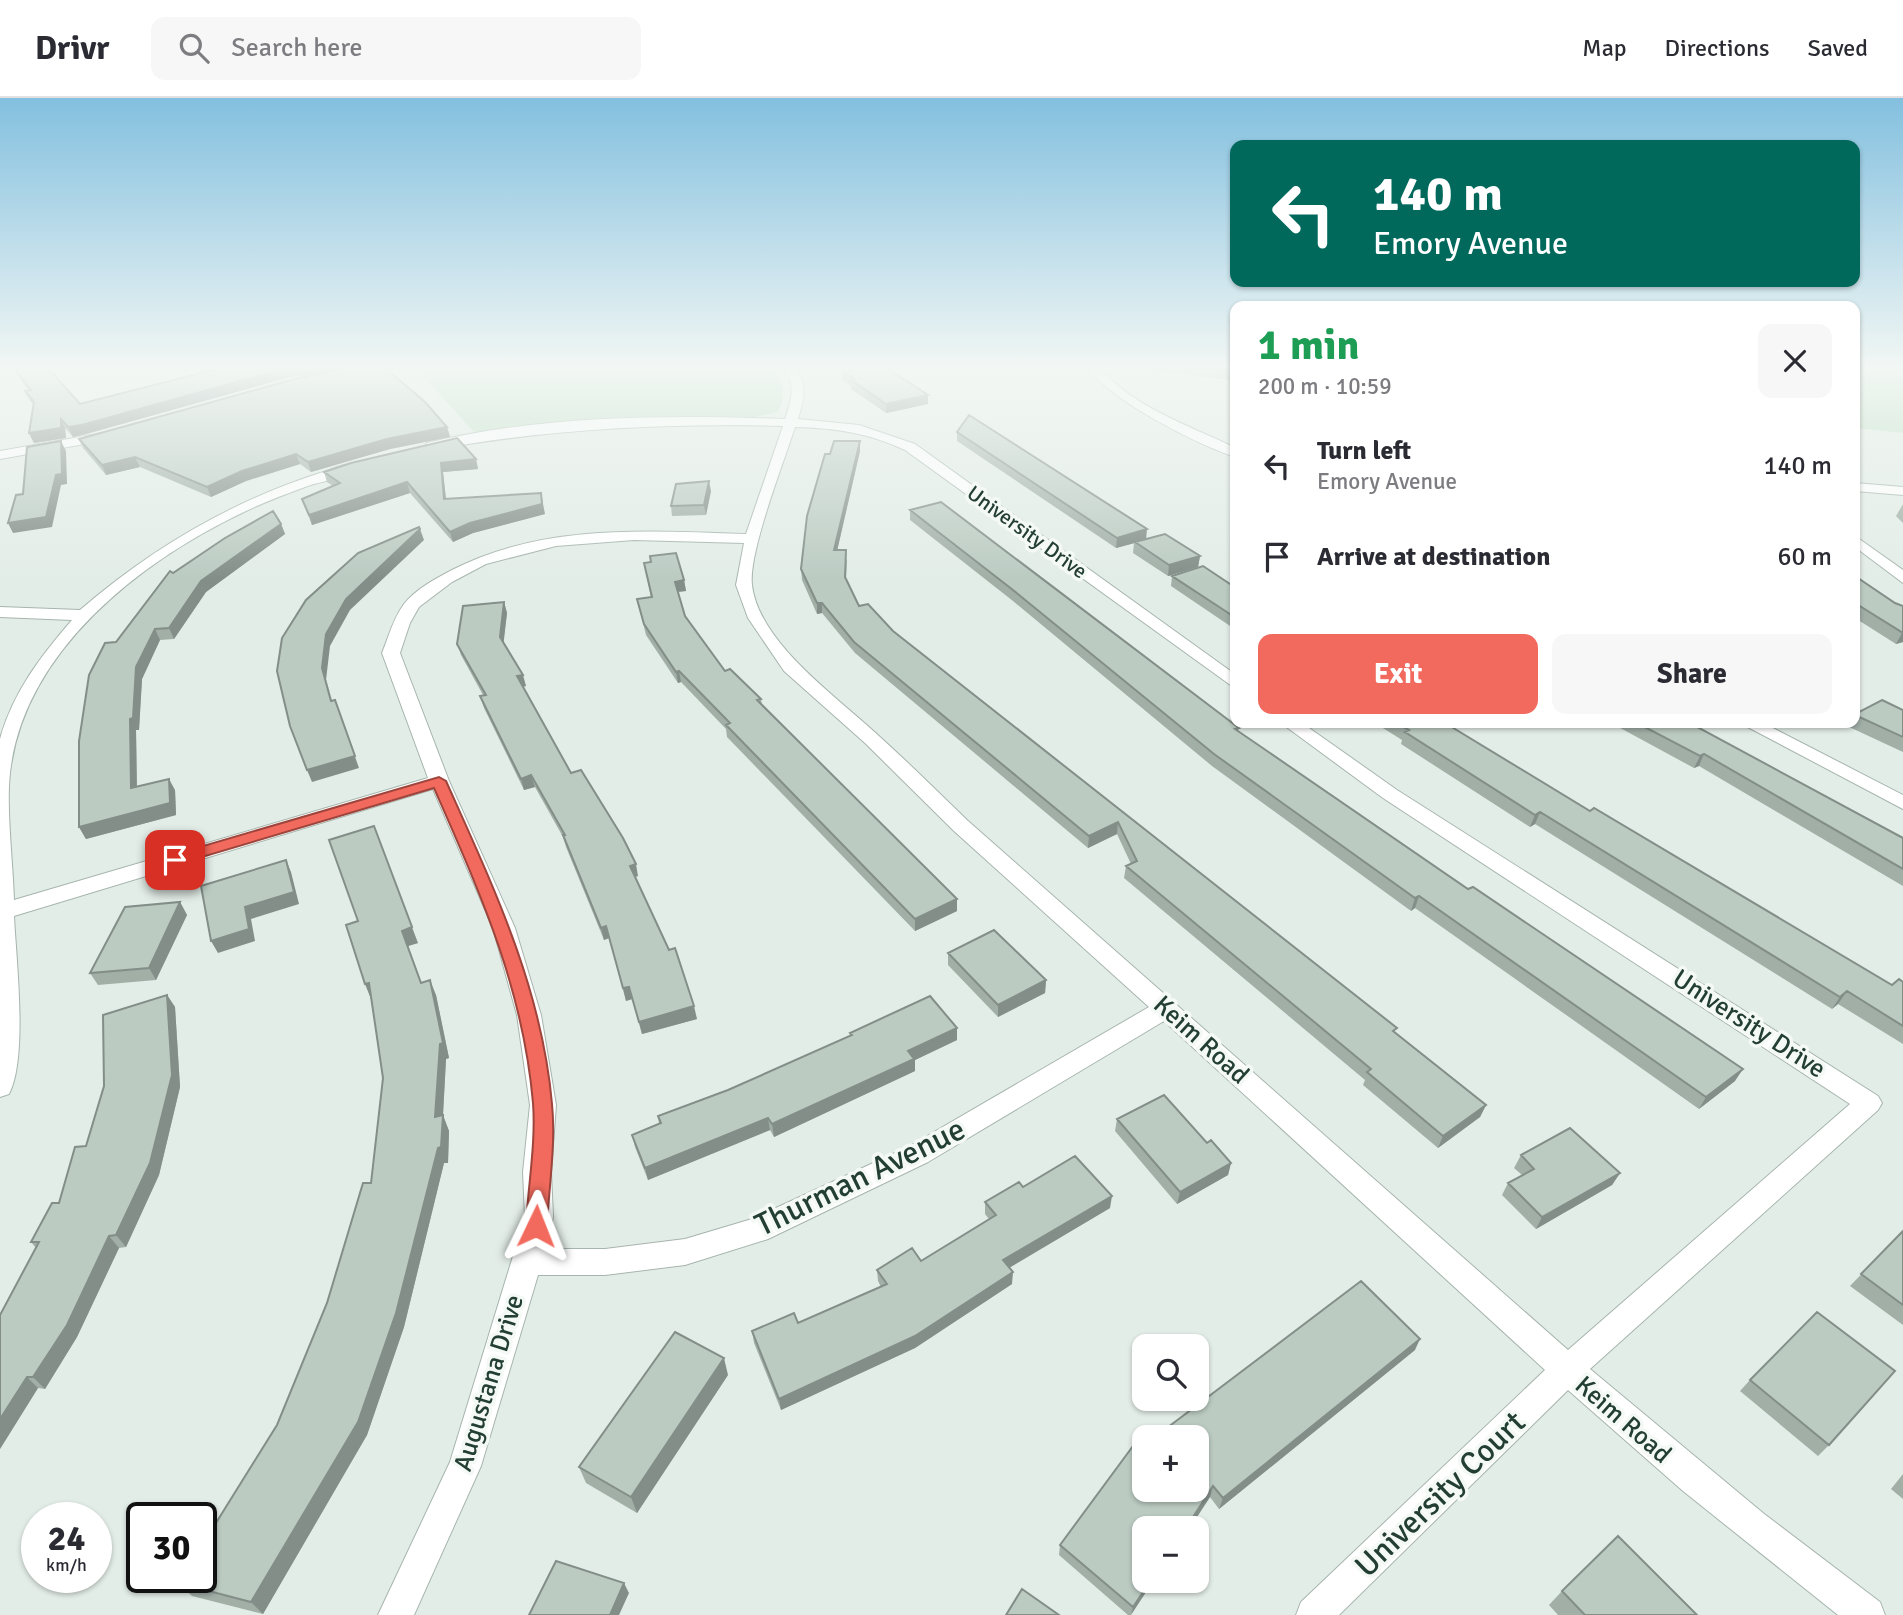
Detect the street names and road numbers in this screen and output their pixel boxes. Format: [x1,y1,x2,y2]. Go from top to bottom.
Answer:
street label: University Drive [962,480,1092,584]
street label: University Drive [1666,963,1832,1085]
street label: Keim Road [1147,989,1255,1091]
street label: Thurman Avenue [749,1109,971,1245]
street label: Augustana Drive [447,1291,531,1475]
street label: Keim Road [1568,1369,1678,1471]
street label: University Court [1347,1403,1533,1585]

